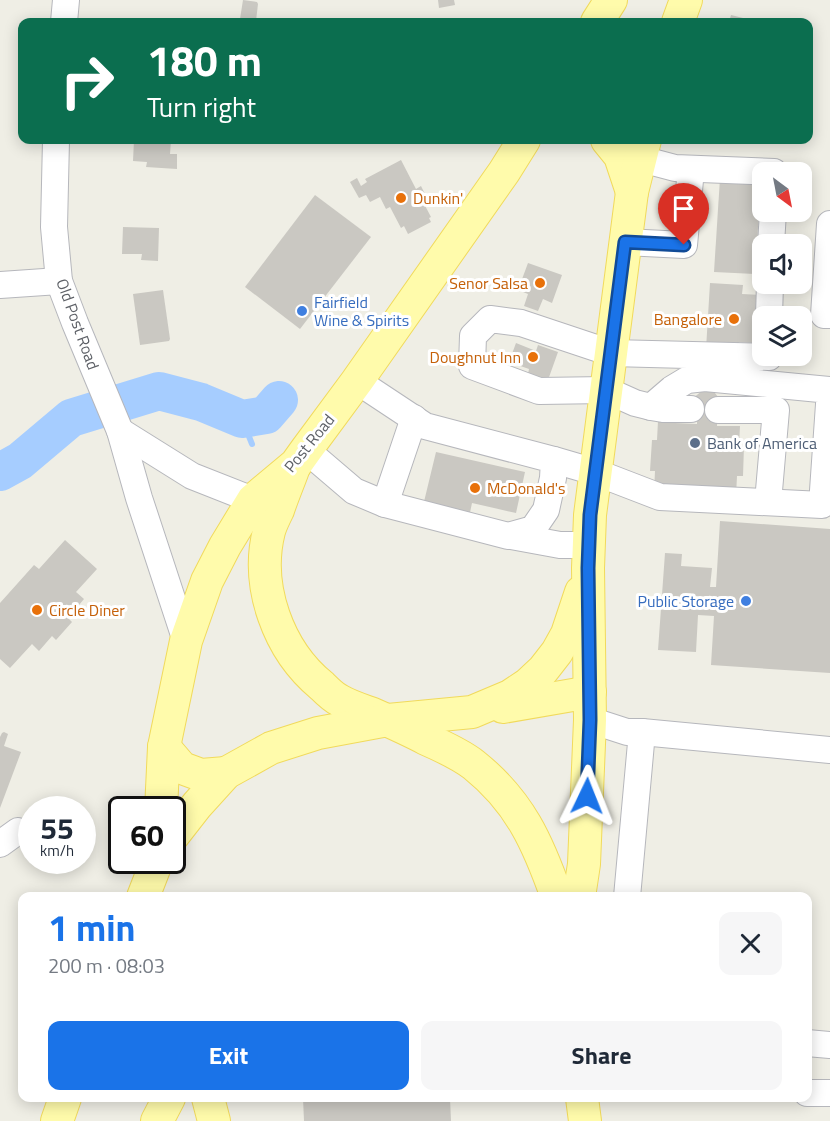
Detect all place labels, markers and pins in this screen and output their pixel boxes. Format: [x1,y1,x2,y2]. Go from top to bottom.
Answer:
pin [658,183,709,245]
place label: Dunkin' [413,186,463,210]
marker: Dunkin' [394,191,408,205]
place label: Senor Salsa [449,271,528,295]
marker: Senor Salsa [533,276,547,290]
place label: Fairfield Wine & Spirits [314,290,409,332]
marker: Fairfield Wine & Spirits [295,304,309,318]
place label: Bangalore [654,307,722,331]
marker: Bangalore [727,312,741,326]
place label: Doughnut Inn [430,345,521,369]
marker: Doughnut Inn [526,350,540,364]
place label: Bank of America [707,431,817,455]
marker: Bank of America [688,436,702,450]
place label: McDonald's [487,476,566,500]
marker: McDonald's [468,481,482,495]
place label: Public Storage [637,589,734,613]
marker: Public Storage [739,594,753,608]
place label: Circle Diner [49,598,125,622]
marker: Circle Diner [30,603,44,617]

